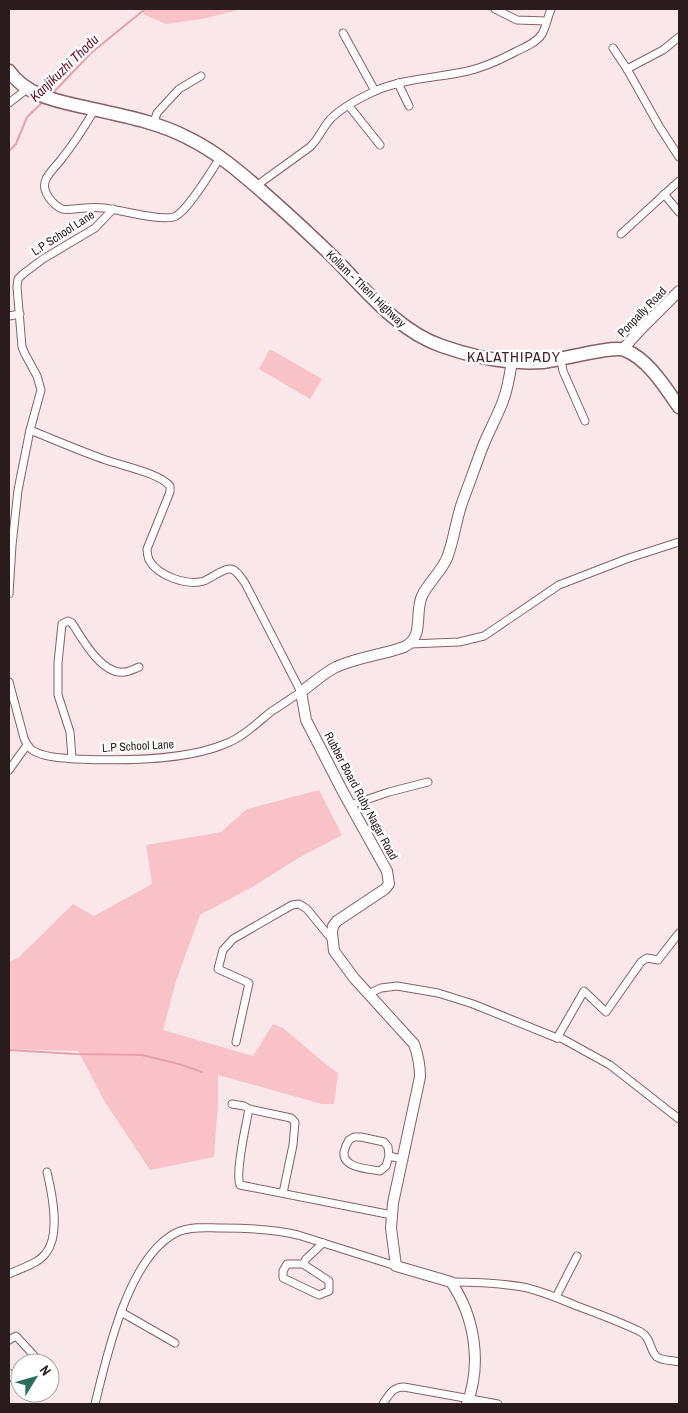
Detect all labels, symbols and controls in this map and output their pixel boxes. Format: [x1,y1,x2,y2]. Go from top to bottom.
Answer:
water label: Kanjikuzhi Thodu [26,30,103,105]
street label: L.P School Lane [28,207,98,259]
street label: Kollam - Theni Highway [323,247,409,331]
street label: Ponpally Road [614,283,670,341]
district label: KALATHIPADY [467,346,561,367]
street label: Rubber Board Ruby Nagar Road [320,729,402,863]
street label: L.P School Lane [102,736,174,756]
north arrow [10,1353,60,1403]
text: N [36,1361,55,1379]

